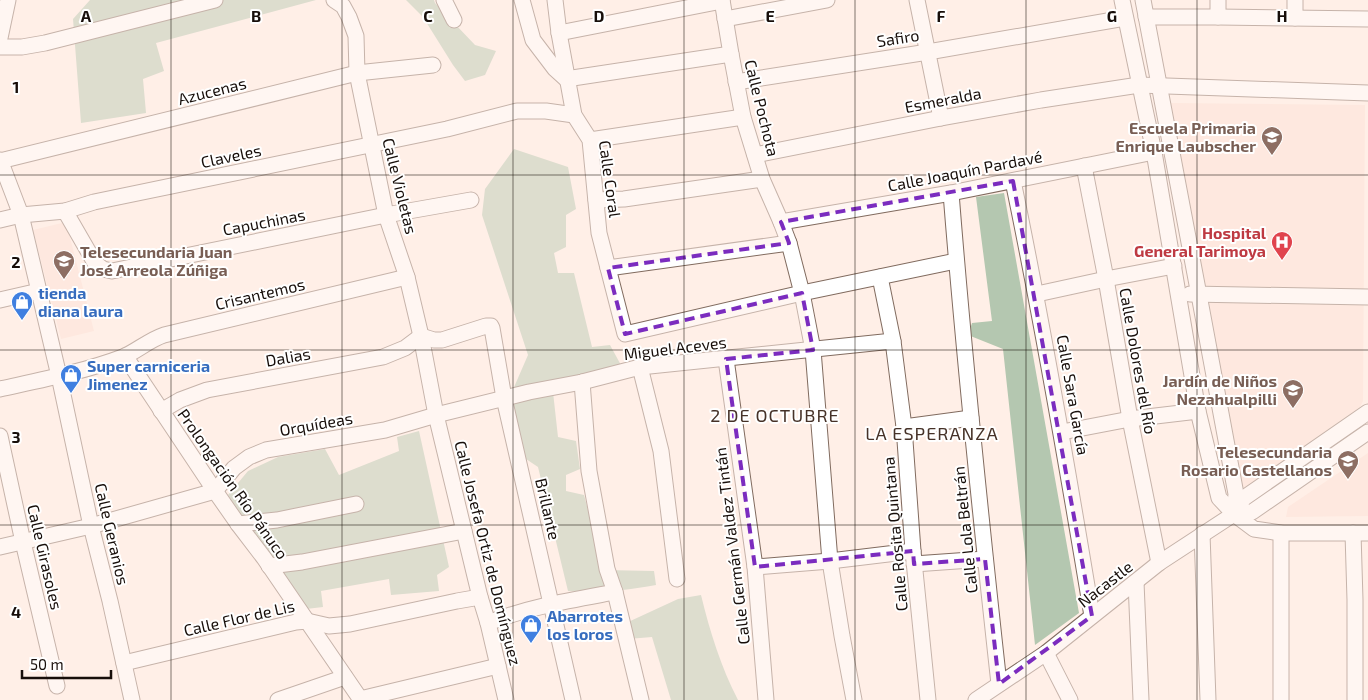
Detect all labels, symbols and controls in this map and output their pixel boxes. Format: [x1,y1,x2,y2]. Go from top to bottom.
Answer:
text: A [81,6,92,25]
text: B [251,6,261,25]
text: C [423,6,433,25]
text: D [594,6,605,25]
text: E [765,6,775,25]
text: F [937,6,946,25]
text: G [1107,6,1117,25]
text: H [1276,6,1288,25]
street label: Safiro [875,25,921,50]
street label: Calle Pochota [741,58,784,158]
street label: Azucenas [176,73,248,108]
text: 1 [13,77,19,96]
street label: Esmeralda [903,83,983,116]
place label: Escuela Primaria Enrique Laubscher [1116,118,1256,155]
school or university icon: Escuela Primaria Enrique Laubscher [1260,125,1284,156]
street label: Calle Violetas [379,136,422,236]
street label: Calle Coral [596,139,625,219]
street label: Claveles [199,140,263,171]
street label: Calle Joaquín Pardavé [886,146,1044,195]
street label: Capuchinas [221,204,307,239]
place label: Hospital General Tarimoya [1134,223,1267,261]
hospital icon: Hospital General Tarimoya [1270,230,1294,261]
place label: Telesecundaria Juan José Arreola Zúñiga [80,242,232,279]
school or university icon: Telesecundaria Juan José Arreola Zúñiga [52,249,76,280]
text: 2 [11,252,21,271]
street label: Crisantemos [213,274,307,313]
place label: tienda diana laura [38,283,123,320]
street label: Calle Dolores del Río [1116,286,1161,436]
shop icon: tienda diana laura [10,290,34,321]
street label: Miguel Aceves [622,332,727,363]
street label: Calle Sara García [1054,333,1093,457]
street label: Dalias [264,343,312,370]
place label: Super carniceria Jimenez [87,356,210,393]
shop icon: Super carniceria Jimenez [59,363,83,394]
place label: Jardín de Niños Nezahualpilli [1163,371,1277,408]
school or university icon: Jardín de Niños Nezahualpilli [1281,378,1305,409]
district label: 2 DE OCTUBRE [710,404,840,426]
street label: Prolongación Río Pánuco [174,405,293,563]
street label: Orquídeas [278,408,354,439]
district label: LA ESPERANZA [865,422,999,444]
text: 3 [11,427,21,446]
street label: Calle Josefa Ortiz de Domínguez [451,439,526,667]
place label: Telesecundaria Rosario Castellanos [1181,442,1332,479]
street label: Calle Germán Valdez Tintán [710,446,753,646]
school or university icon: Telesecundaria Rosario Castellanos [1336,449,1360,480]
street label: Calle Rosita Quintana [878,456,912,612]
street label: Calle Lola Beltrán [948,466,981,595]
street label: Brillante [532,476,565,542]
street label: Calle Geranios [92,481,133,587]
street label: Calle Girasoles [24,502,67,611]
street label: Nacastle [1074,556,1136,611]
street label: Calle Flor de Lis [182,596,296,640]
text: 4 [11,602,21,621]
place label: Abarrotes los loros [547,606,623,643]
shop icon: Abarrotes los loros [519,613,543,644]
scale bar [22,648,111,680]
text: 50 m [30,655,64,673]

